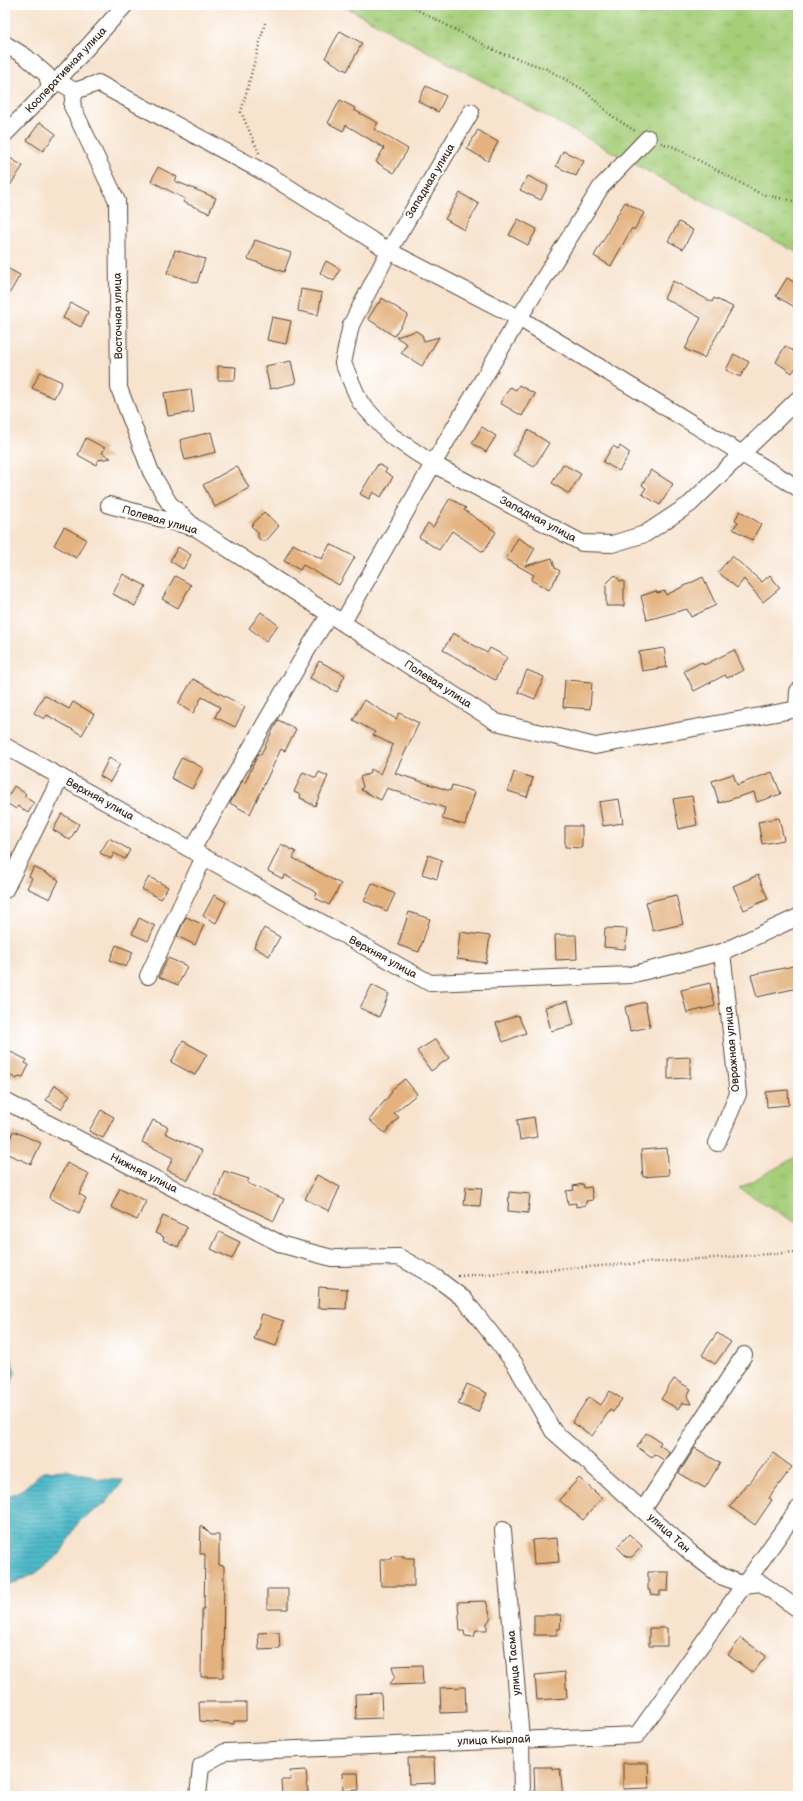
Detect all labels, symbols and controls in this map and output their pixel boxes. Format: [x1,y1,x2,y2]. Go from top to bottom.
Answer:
street label: Кооперативная улица [23,24,110,116]
street label: Западная улица [403,141,458,221]
street label: Восточная улица [111,272,125,359]
street label: Западная улица [498,493,579,545]
street label: Полевая улица [121,503,200,537]
street label: Полевая улица [402,657,475,711]
street label: Верхняя улица [64,775,137,823]
street label: Верхняя улица [347,933,420,981]
street label: Овражная улица [722,1005,742,1093]
street label: Нижняя улица [108,1150,180,1196]
street label: улица Тан [645,1511,693,1555]
street label: улица Тасма [505,1629,523,1696]
street label: улица Кырлай [457,1732,531,1748]

